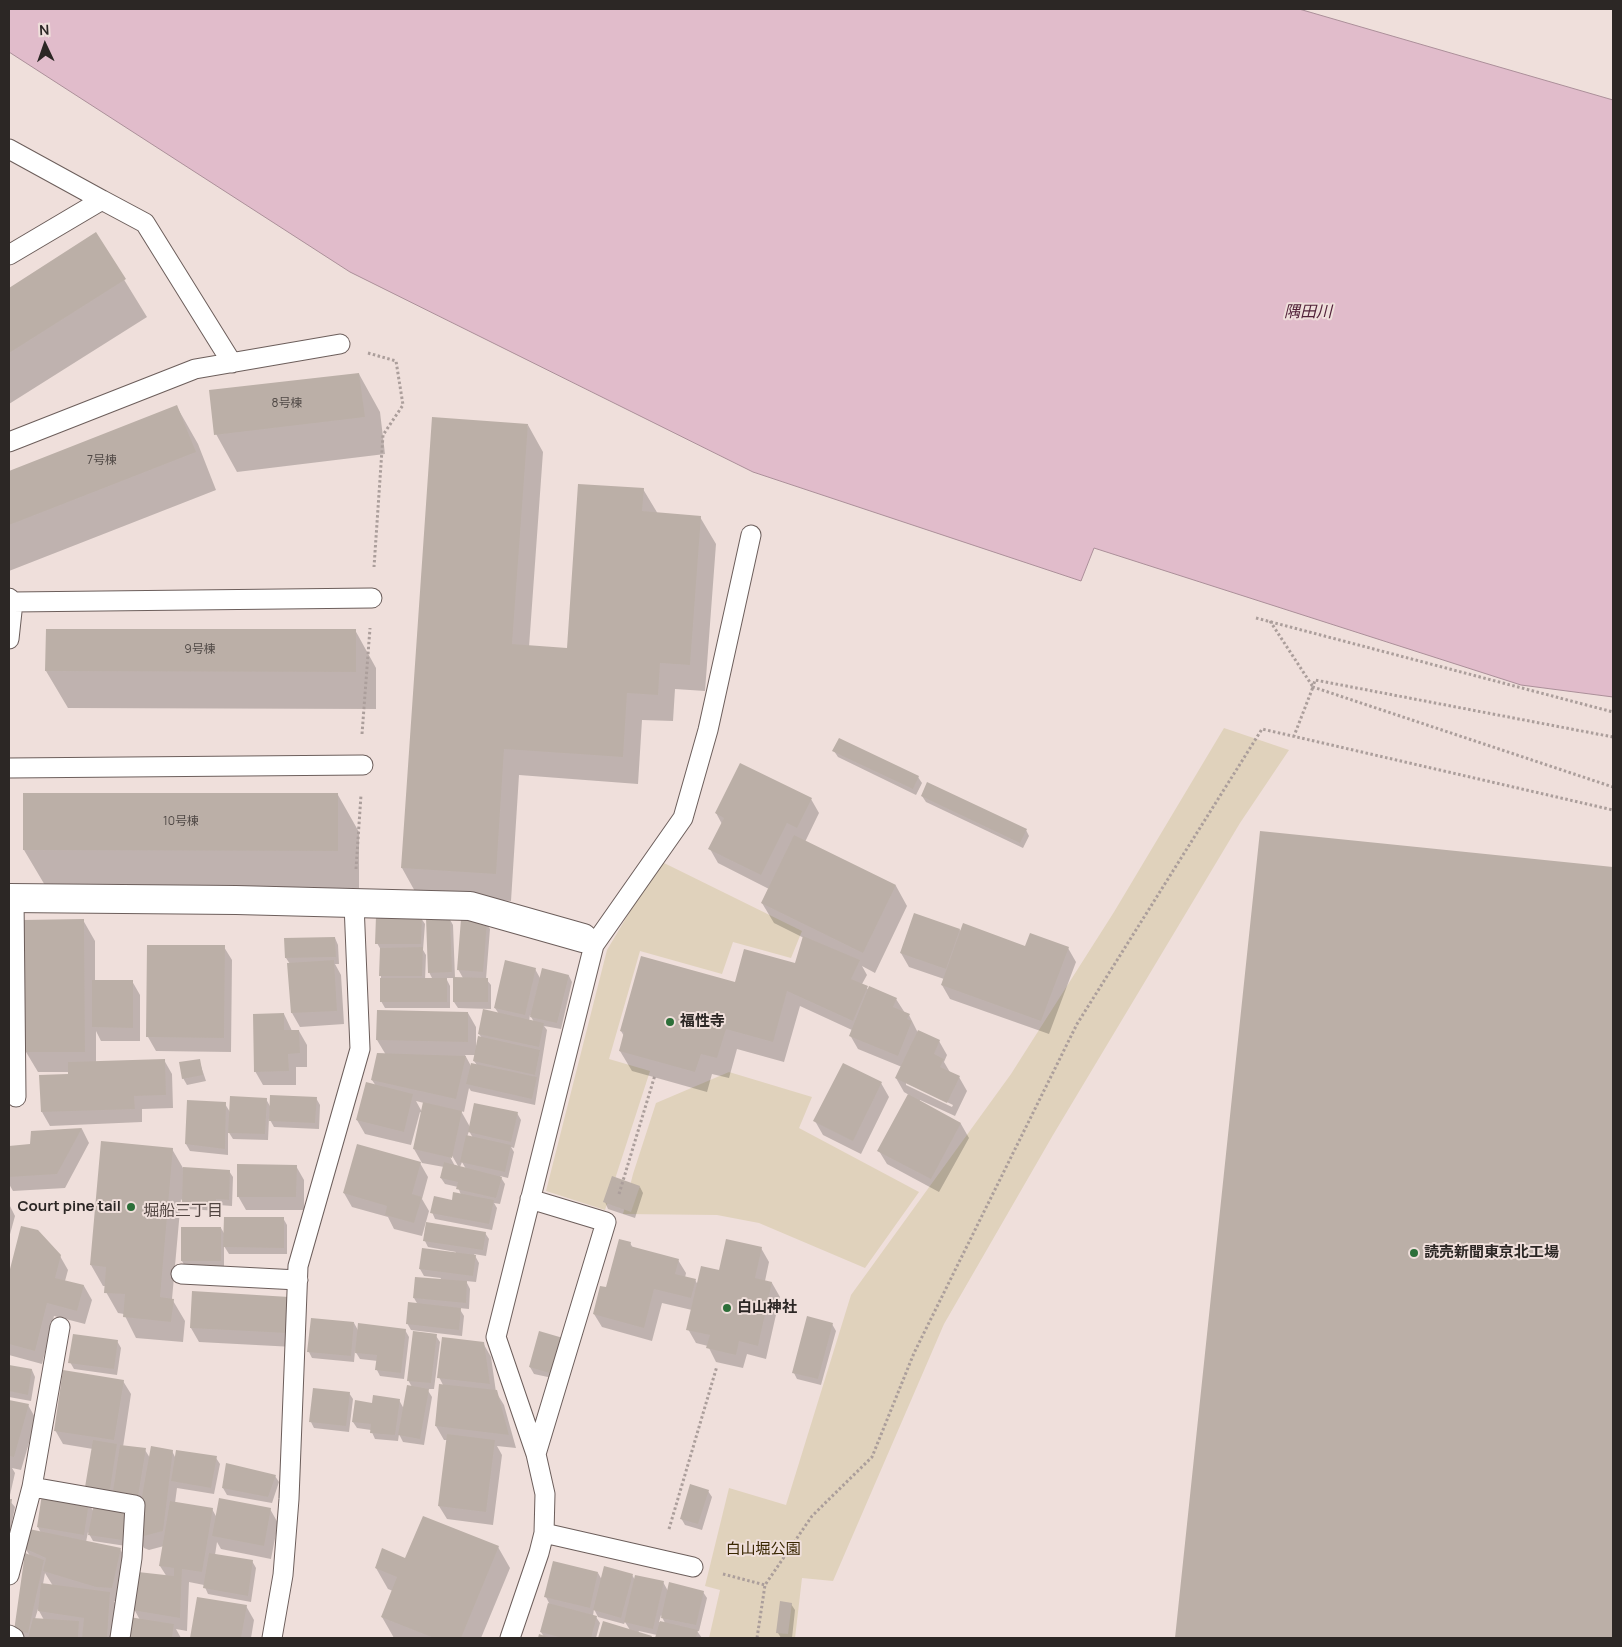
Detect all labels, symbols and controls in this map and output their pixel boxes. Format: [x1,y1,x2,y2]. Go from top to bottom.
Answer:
north arrow [20,20,70,70]
text: N [39,20,50,39]
water label: 隅田川 [1284,303,1332,323]
house number: 8号棟 [272,397,302,411]
house number: 7号棟 [87,454,117,468]
house number: 9号棟 [184,643,216,657]
house number: 10号棟 [163,815,199,829]
place label: 福性寺 [680,1013,725,1031]
marker: 福性寺 [664,1016,676,1028]
place label: Court pine tail [18,1198,121,1216]
marker: Court pine tail [125,1201,137,1213]
district label: 堀船三丁目 [143,1202,223,1222]
place label: 読売新聞東京北工場 [1424,1244,1559,1262]
marker: 読売新聞東京北工場 [1408,1247,1420,1259]
place label: 白山神社 [737,1299,797,1317]
marker: 白山神社 [721,1302,733,1314]
park label: 白山堀公園 [726,1541,800,1559]

